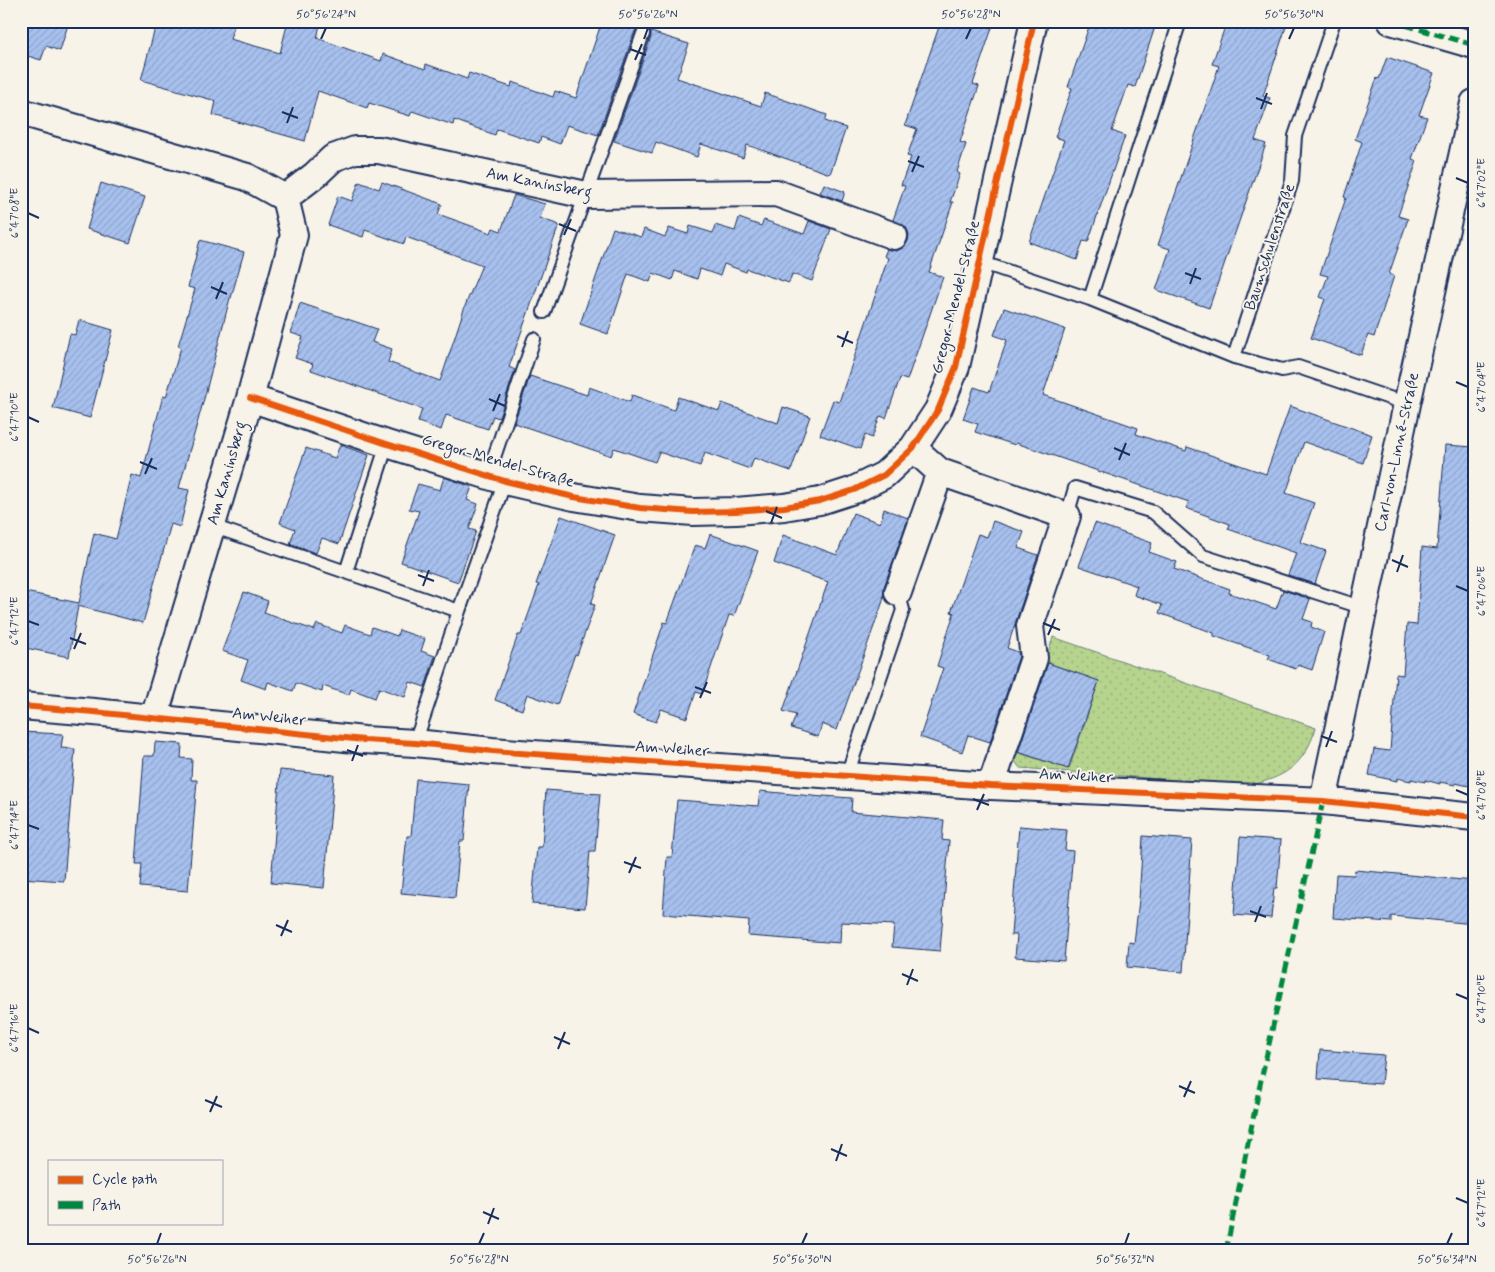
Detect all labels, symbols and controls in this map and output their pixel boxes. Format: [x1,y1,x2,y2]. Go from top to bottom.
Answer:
text: 50°56'24"N [296,7,356,23]
text: 50°56'26"N [618,7,678,23]
text: 50°56'28"N [941,7,1001,23]
text: 50°56'30"N [1264,7,1324,23]
text: 6°47'02"E [1474,158,1490,208]
street label: Am Kaninsberg [484,162,594,205]
street label: Baumschulenstraße [1240,181,1300,313]
text: 6°47'08"E [7,188,23,238]
street label: Gregor-Mendel-Straße [927,218,986,376]
text: 6°47'04"E [1474,361,1490,413]
street label: Carl-von-Linné-Straße [1370,370,1424,534]
text: 6°47'10"E [7,392,23,442]
street label: Am Kaninsberg [202,419,253,528]
street label: Gregor-Mendel-Straße [419,429,577,494]
text: 6°47'06"E [1474,566,1490,616]
text: 6°47'12"E [7,597,23,645]
street label: Am Weiher [231,703,307,731]
street label: Am Weiher [634,736,710,762]
street label: Am Weiher [1039,764,1114,788]
text: 6°47'08"E [1474,770,1490,820]
text: 6°47'14"E [7,800,23,850]
text: 6°47'10"E [1474,974,1490,1024]
text: 6°47'16"E [7,1003,23,1053]
legend [48,1160,222,1224]
text: Cycle path [92,1170,157,1190]
text: 6°47'12"E [1474,1179,1490,1227]
text: Path [92,1196,121,1216]
text: 50°56'26"N [127,1252,187,1268]
text: 50°56'28"N [449,1252,509,1268]
text: 50°56'30"N [772,1252,832,1268]
text: 50°56'32"N [1096,1252,1154,1268]
text: 50°56'34"N [1417,1252,1477,1268]

